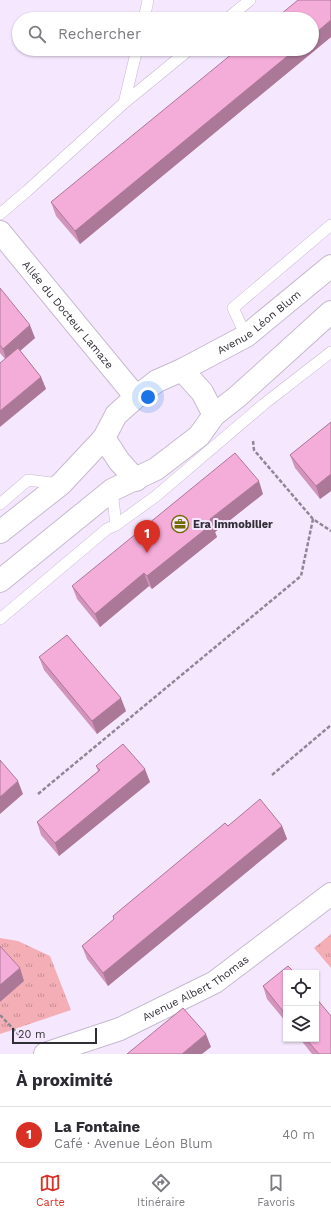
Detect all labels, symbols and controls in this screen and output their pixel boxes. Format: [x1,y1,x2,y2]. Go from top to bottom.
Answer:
search box [12,12,319,56]
icon: search [26,23,48,45]
text: Rechercher [58,25,141,43]
street label: Allée du Docteur Lamaze [20,258,116,371]
street label: Avenue Léon Blum [215,287,303,357]
your location [138,387,158,407]
office icon: Era Immobilier [170,514,190,534]
place label: Era Immobilier [193,518,273,531]
pin: 1 [134,520,160,553]
street label: Avenue Albert Thomas [140,952,251,1024]
map controls [283,970,319,1042]
button: locate [283,970,319,1006]
button: layers [283,1006,319,1042]
scale bar [12,1026,97,1045]
text: 20 m [18,1028,46,1041]
text: À proximité [16,1070,113,1090]
text: La Fontaine [54,1118,140,1136]
text: 1 [26,1127,32,1142]
text: 40 m [282,1127,315,1142]
text: Café · Avenue Léon Blum [54,1136,213,1151]
tab: Carte [36,1172,65,1209]
tab: Itinéraire [137,1172,185,1209]
tab: Favoris [257,1172,295,1209]

